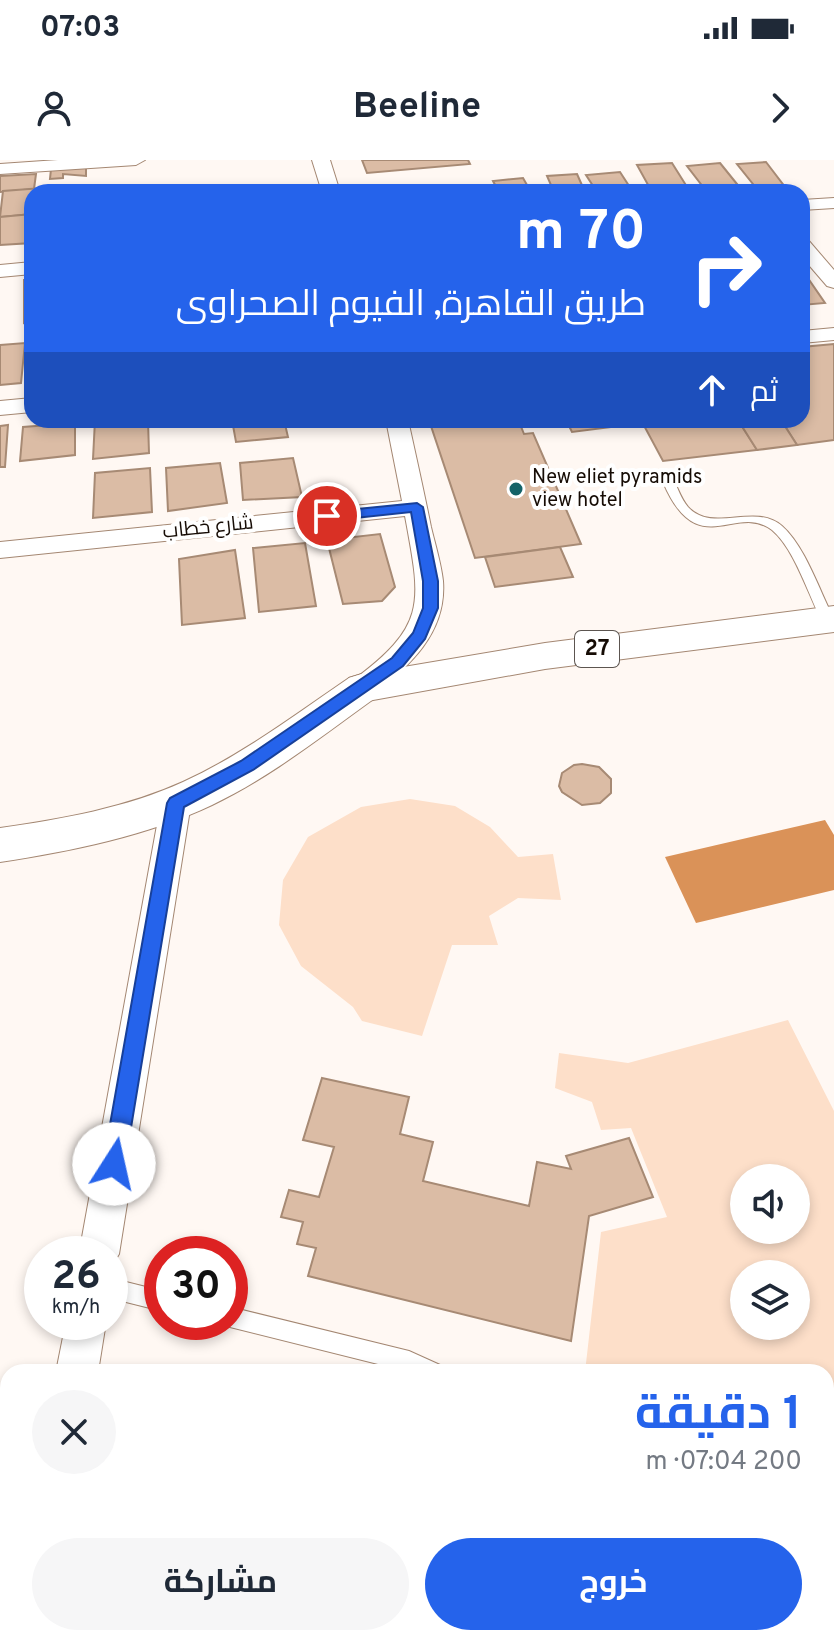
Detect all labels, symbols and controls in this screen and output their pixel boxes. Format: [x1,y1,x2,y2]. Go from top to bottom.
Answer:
text: 07:03 [40,10,120,47]
text: Beeline [353,85,481,131]
icon: person [32,86,76,130]
icon: forward [758,86,802,130]
text: 70 m [516,199,646,269]
icon: right [674,216,778,320]
text: طريق القاهرة, الفيوم الصحراوى [176,283,646,329]
icon: ahead [690,368,734,412]
text: ثم [750,375,778,412]
place label: New eliet pyramids view hotel [532,465,702,514]
marker: New eliet pyramids view hotel [507,480,525,498]
pin [293,482,361,550]
icon: arrive [305,494,349,538]
street label: شارع خطاب [161,510,255,546]
road number: 27 [575,631,619,667]
position arrow [72,1122,156,1206]
map controls [730,1164,810,1340]
button: sound [730,1164,810,1244]
speed limit sign: 30 [144,1236,248,1340]
text: 26 [51,1253,101,1303]
button: layers [730,1260,810,1340]
text: km/h [52,1295,100,1321]
text: 1 دقيقة [635,1386,802,1446]
button: close [32,1390,116,1474]
text: 200 m · 07:04 [645,1446,802,1479]
button: مشاركة [32,1538,409,1630]
button: خروج [425,1538,802,1630]

